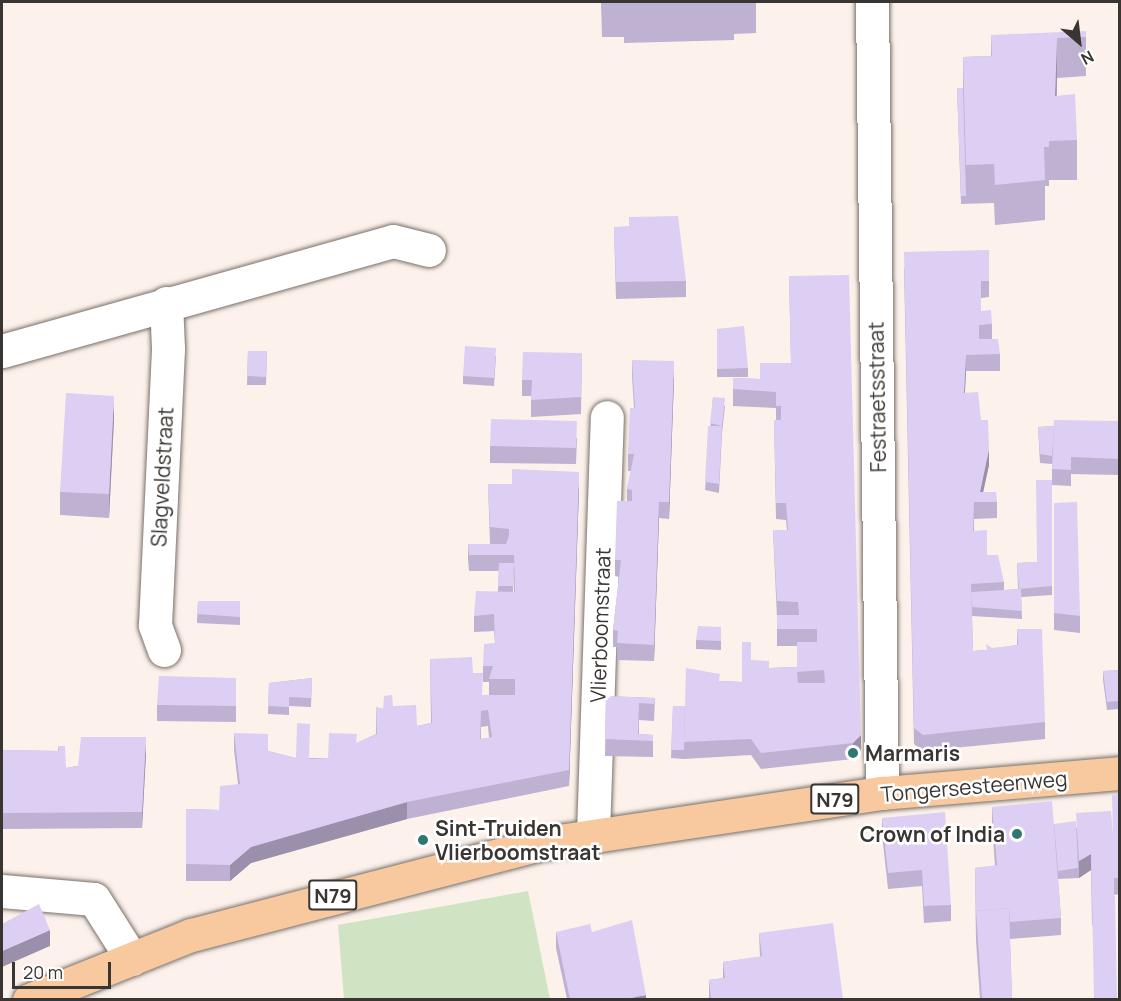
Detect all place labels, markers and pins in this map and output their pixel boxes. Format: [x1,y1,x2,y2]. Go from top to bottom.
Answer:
place label: Marmaris [865,740,960,766]
marker: Marmaris [846,746,860,760]
place label: Sint-Truiden Vlierboomstraat [435,815,600,865]
place label: Crown of India [860,821,1005,847]
marker: Crown of India [1010,827,1024,841]
marker: Sint-Truiden Vlierboomstraat [416,833,430,847]

